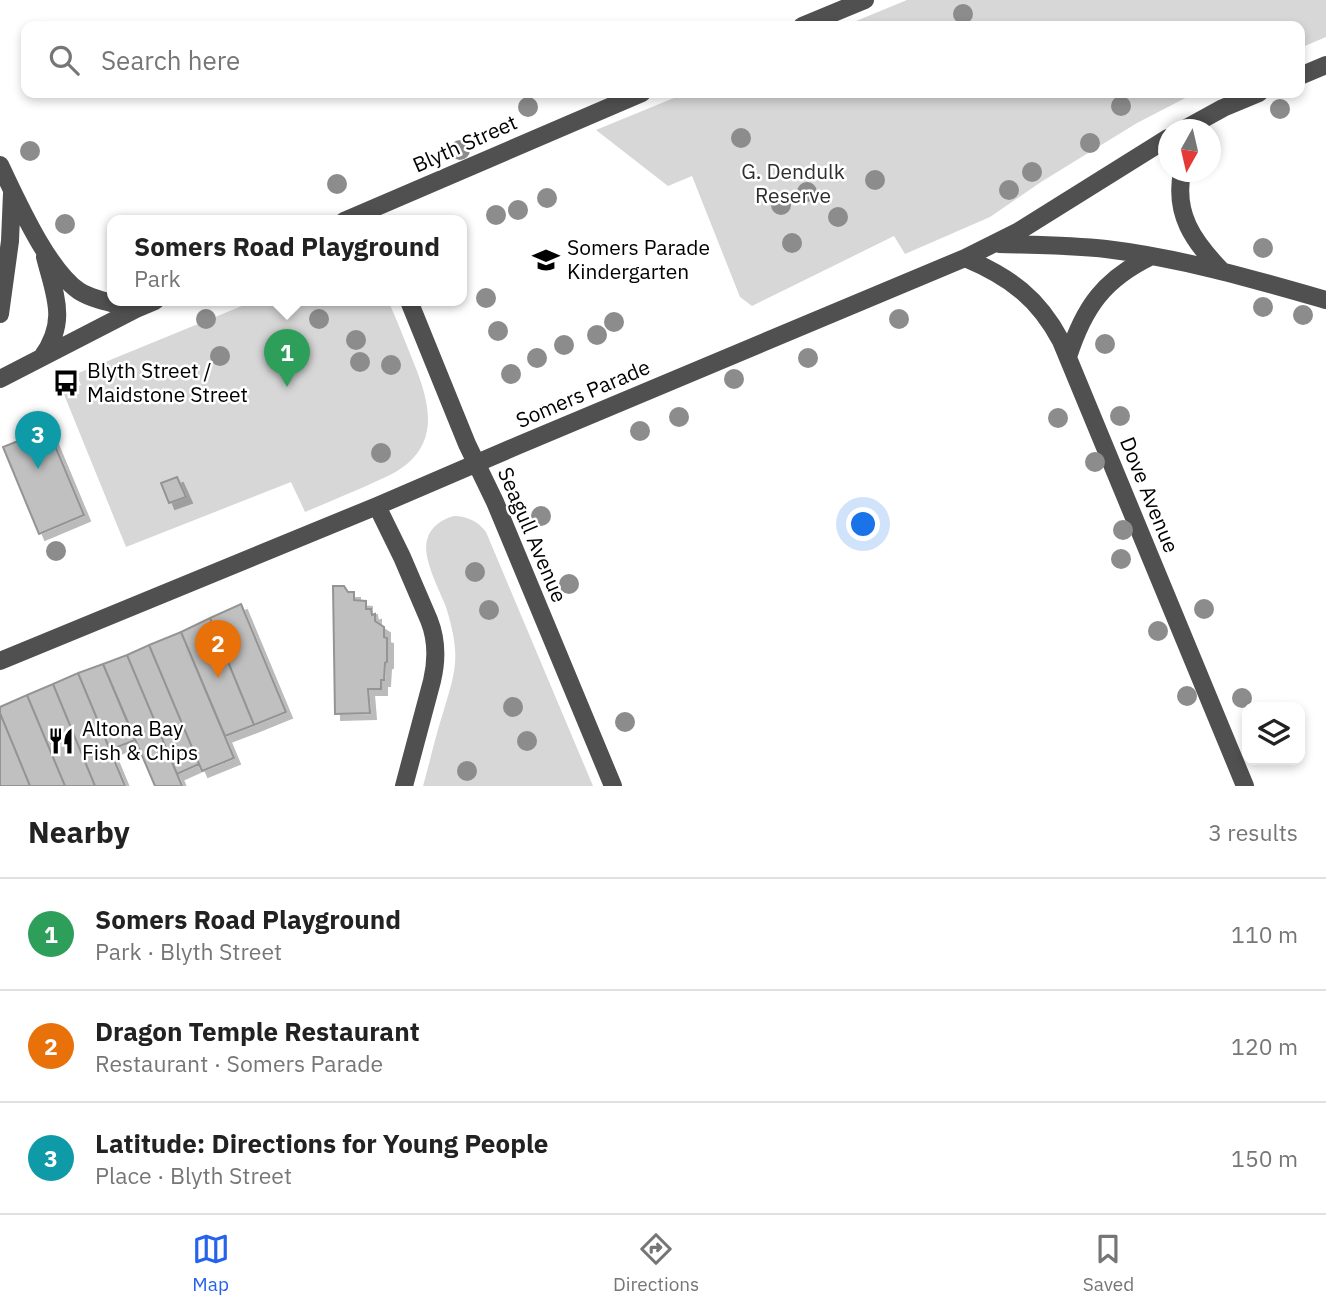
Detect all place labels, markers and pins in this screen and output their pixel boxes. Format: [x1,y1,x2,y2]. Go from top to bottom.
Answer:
place label: Somers Parade Kindergarten [567,233,710,285]
school or university icon: Somers Parade Kindergarten [531,245,561,275]
pin: 1 [264,329,310,387]
place label: Blyth Street / Maidstone Street [87,356,248,408]
bus stop icon: Blyth Street / Maidstone Street [51,368,81,398]
pin: 3 [15,411,61,469]
pin: 2 [195,620,241,678]
place label: Altona Bay Fish & Chips [82,714,198,766]
restaurant icon: Altona Bay Fish & Chips [46,726,76,756]

